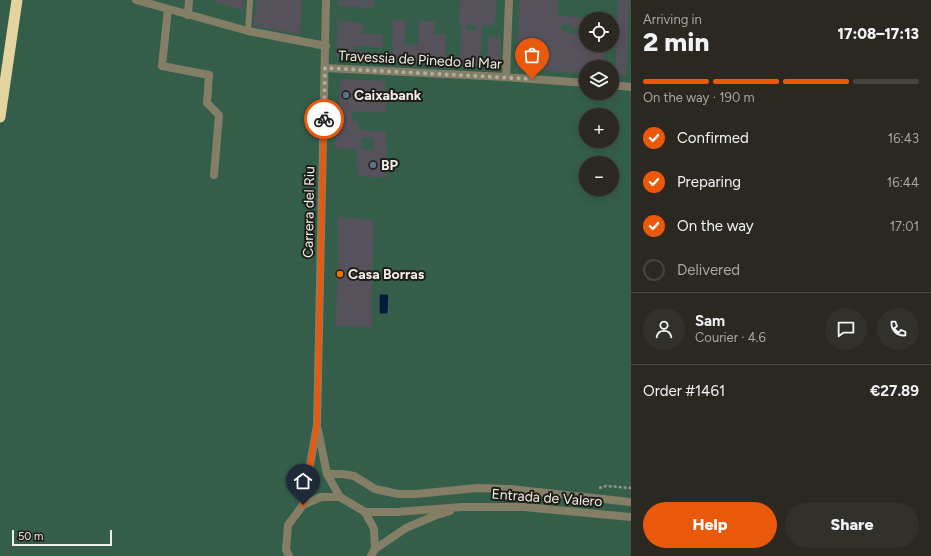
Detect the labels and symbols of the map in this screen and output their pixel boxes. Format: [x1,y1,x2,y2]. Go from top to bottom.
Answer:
pin [515,38,549,79]
street label: Travessia de Pinedo al Mar [338,47,502,73]
place label: Caixabank [354,87,422,104]
marker: Caixabank [341,90,351,100]
courier [304,99,344,139]
place label: BP [381,157,399,174]
marker: BP [368,160,378,170]
street label: Carrera del Riu [300,166,318,258]
place label: Casa Borras [348,266,425,283]
marker: Casa Borras [335,269,345,279]
pin [286,464,320,505]
street label: Entrada de Valero [491,486,603,510]
scale bar [12,528,112,547]

